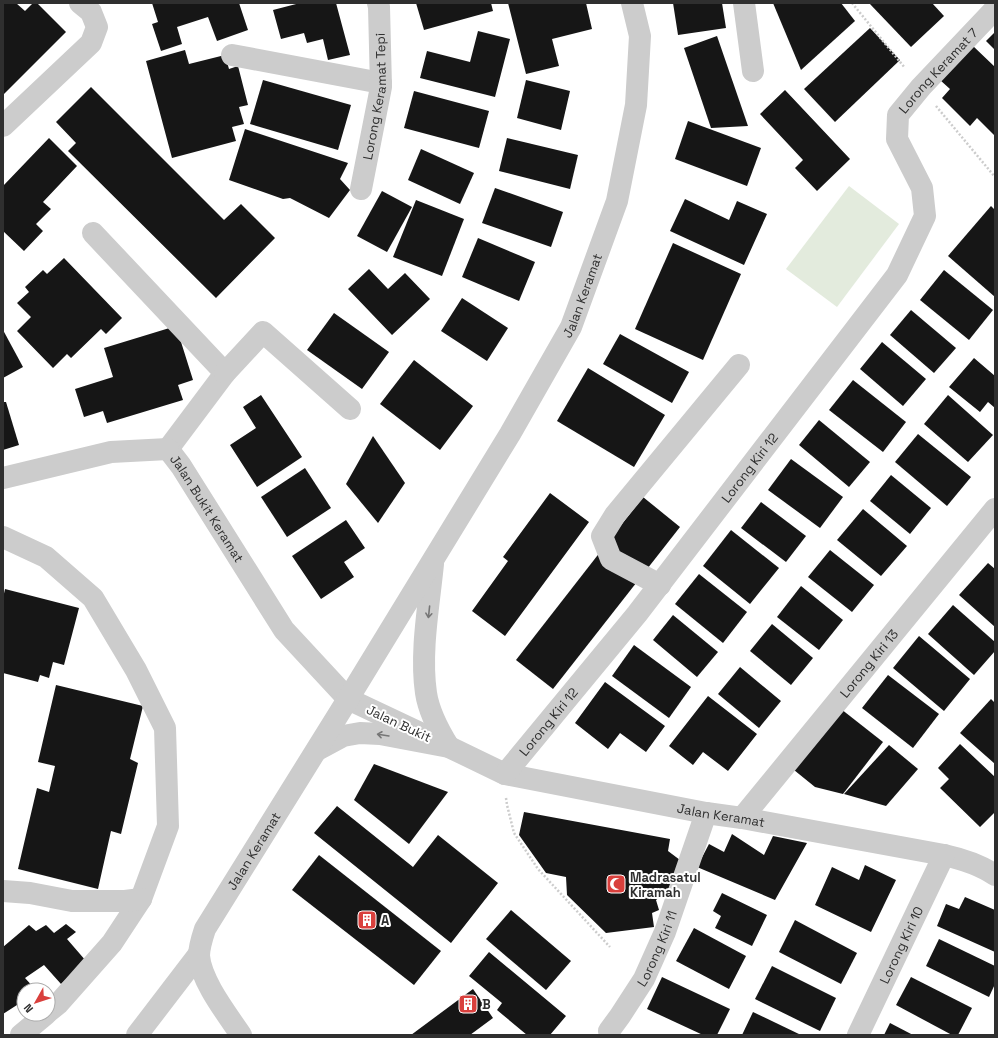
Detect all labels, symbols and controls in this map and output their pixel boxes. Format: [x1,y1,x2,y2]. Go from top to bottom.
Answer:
street label: Lorong Keramat 7 [895,24,982,117]
street label: Lorong Keramat Tepi [359,33,390,161]
street label: Jalan Keramat [559,251,606,341]
street label: Lorong Kiri 12 [718,429,782,506]
street label: Jalan Bukit Keramat [166,451,247,566]
one-way arrow [425,605,432,618]
street label: Lorong Kiri 13 [836,626,902,701]
street label: Lorong Kiri 12 [516,684,582,759]
street label: Jalan Bukit [364,701,434,746]
one-way arrow [377,730,390,738]
street label: Jalan Keramat [676,800,766,831]
street label: Jalan Keramat [223,809,285,893]
place label: Madrasatul Kiramah [630,869,701,901]
mosque icon: Madrasatul Kiramah [605,873,627,895]
street label: Lorong Kiri 10 [876,903,927,986]
street label: Lorong Kiri 11 [633,908,681,990]
building icon: A [356,909,378,931]
place label: A [381,912,390,929]
north arrow [16,982,56,1022]
building icon: B [457,993,479,1015]
place label: B [482,996,491,1013]
text: N [20,1001,36,1016]

